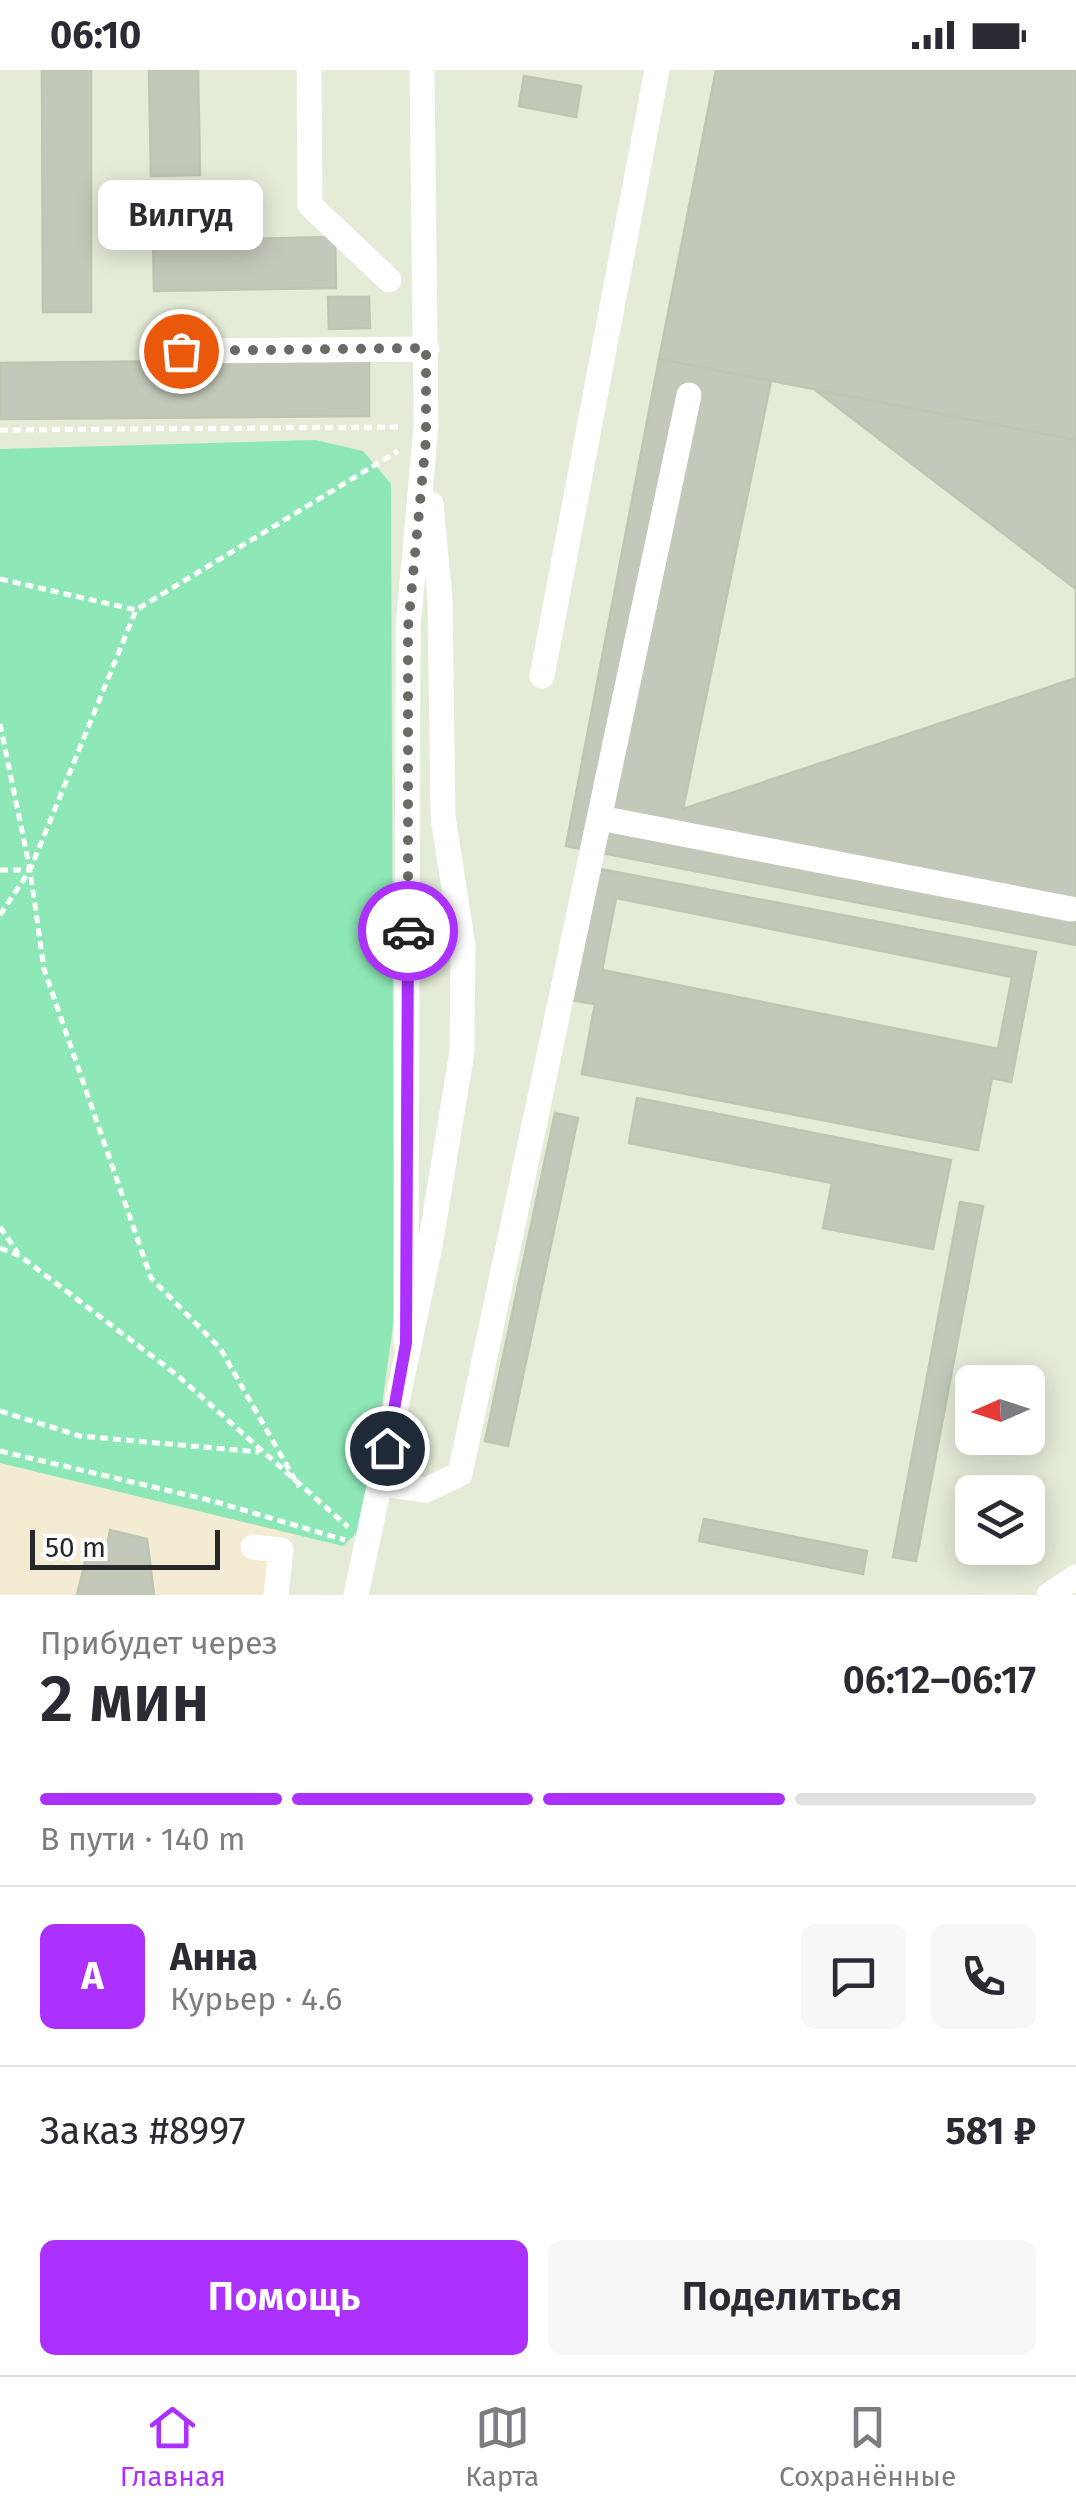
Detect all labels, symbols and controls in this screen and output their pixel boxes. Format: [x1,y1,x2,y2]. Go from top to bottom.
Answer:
text: 06:10 [50,12,141,58]
callout: Вилгуд [99,181,264,251]
text: Вилгуд [128,196,233,234]
pin [139,309,224,394]
icon: bag [154,324,209,379]
courier [358,881,458,981]
icon: car [381,904,436,959]
north arrow [955,1365,1045,1455]
map controls [955,1365,1045,1565]
pin [345,1406,430,1491]
icon: home [360,1421,415,1476]
button: layers [955,1475,1045,1565]
scale bar [30,1525,220,1570]
text: 50 m [45,1531,106,1564]
text: Прибудет через [40,1624,278,1662]
text: 06:12–06:17 [843,1657,1036,1703]
text: 2 мин [40,1660,210,1738]
text: В пути · 140 m [40,1820,245,1858]
button: chat [801,1924,906,2029]
button: phone [931,1924,1036,2029]
text: Анна [170,1934,258,1980]
text: А [81,1953,104,1999]
text: Курьер · 4.6 [170,1980,342,2018]
text: Заказ #8997 [40,2108,246,2154]
text: 581 ₽ [945,2108,1036,2154]
button: Помощь [40,2240,528,2355]
button: Поделиться [548,2240,1036,2355]
tab: Главная [120,2400,226,2493]
tab: Карта [465,2400,539,2493]
tab: Сохранённые [779,2400,956,2493]

